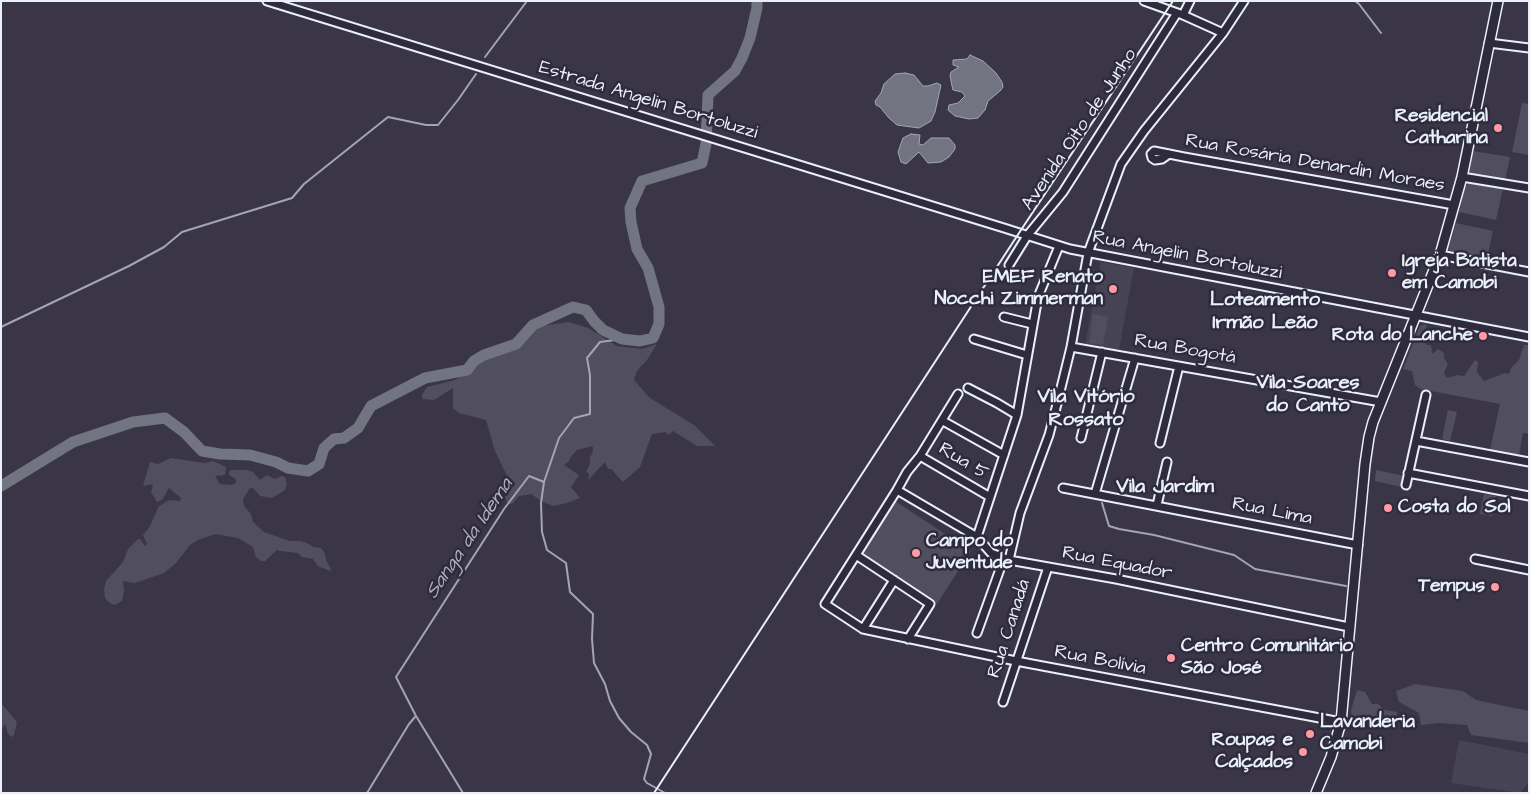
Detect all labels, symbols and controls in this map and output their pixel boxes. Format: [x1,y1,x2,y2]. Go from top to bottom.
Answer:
street label: Avenida Oito de Junho [1017,45,1143,215]
street label: Estrada Angelin Bortoluzzi [536,57,760,145]
place label: Residencial Catharina [1395,106,1488,150]
marker: Residencial Catharina [1492,122,1504,134]
street label: Rua Rosária Denardin Moraes [1184,130,1446,198]
street label: Rua Angelin Bortoluzzi [1090,226,1284,286]
place label: Igreja Batista em Camobi [1402,251,1517,295]
place label: EMEF Renato Nocchi Zimmerman [934,267,1103,311]
marker: Igreja Batista em Camobi [1386,267,1398,279]
marker: EMEF Renato Nocchi Zimmerman [1107,283,1119,295]
district label: Loteamento Irmão Leão [1210,289,1320,336]
place label: Rota do Lanche [1332,325,1473,347]
street label: Rua Bogotá [1133,330,1237,370]
marker: Rota do Lanche [1477,330,1489,342]
district label: Vila Soares do Canto [1256,372,1360,419]
district label: Vila Vitório Rossato [1037,386,1135,433]
street label: Rua 5 [934,438,992,486]
water label: Sanga da Idema [421,474,519,604]
district label: Vila Jardim [1116,476,1214,500]
street label: Rua Lima [1230,493,1314,531]
place label: Costa do Sol [1398,497,1511,519]
marker: Costa do Sol [1382,502,1394,514]
place label: Campo do Juventude [926,531,1013,575]
street label: Rua Equador [1060,542,1174,586]
marker: Campo do Juventude [910,547,922,559]
place label: Tempus [1418,576,1485,598]
street label: Rua Canadá [983,577,1037,681]
marker: Tempus [1489,581,1501,593]
place label: Centro Comunitário São José [1181,636,1353,680]
street label: Rua Bolívia [1052,641,1148,681]
marker: Centro Comunitário São José [1165,652,1177,664]
place label: Lavanderia Camobi [1320,712,1415,756]
marker: Lavanderia Camobi [1304,728,1316,740]
place label: Roupas e Calçados [1211,730,1293,774]
marker: Roupas e Calçados [1297,746,1309,758]

